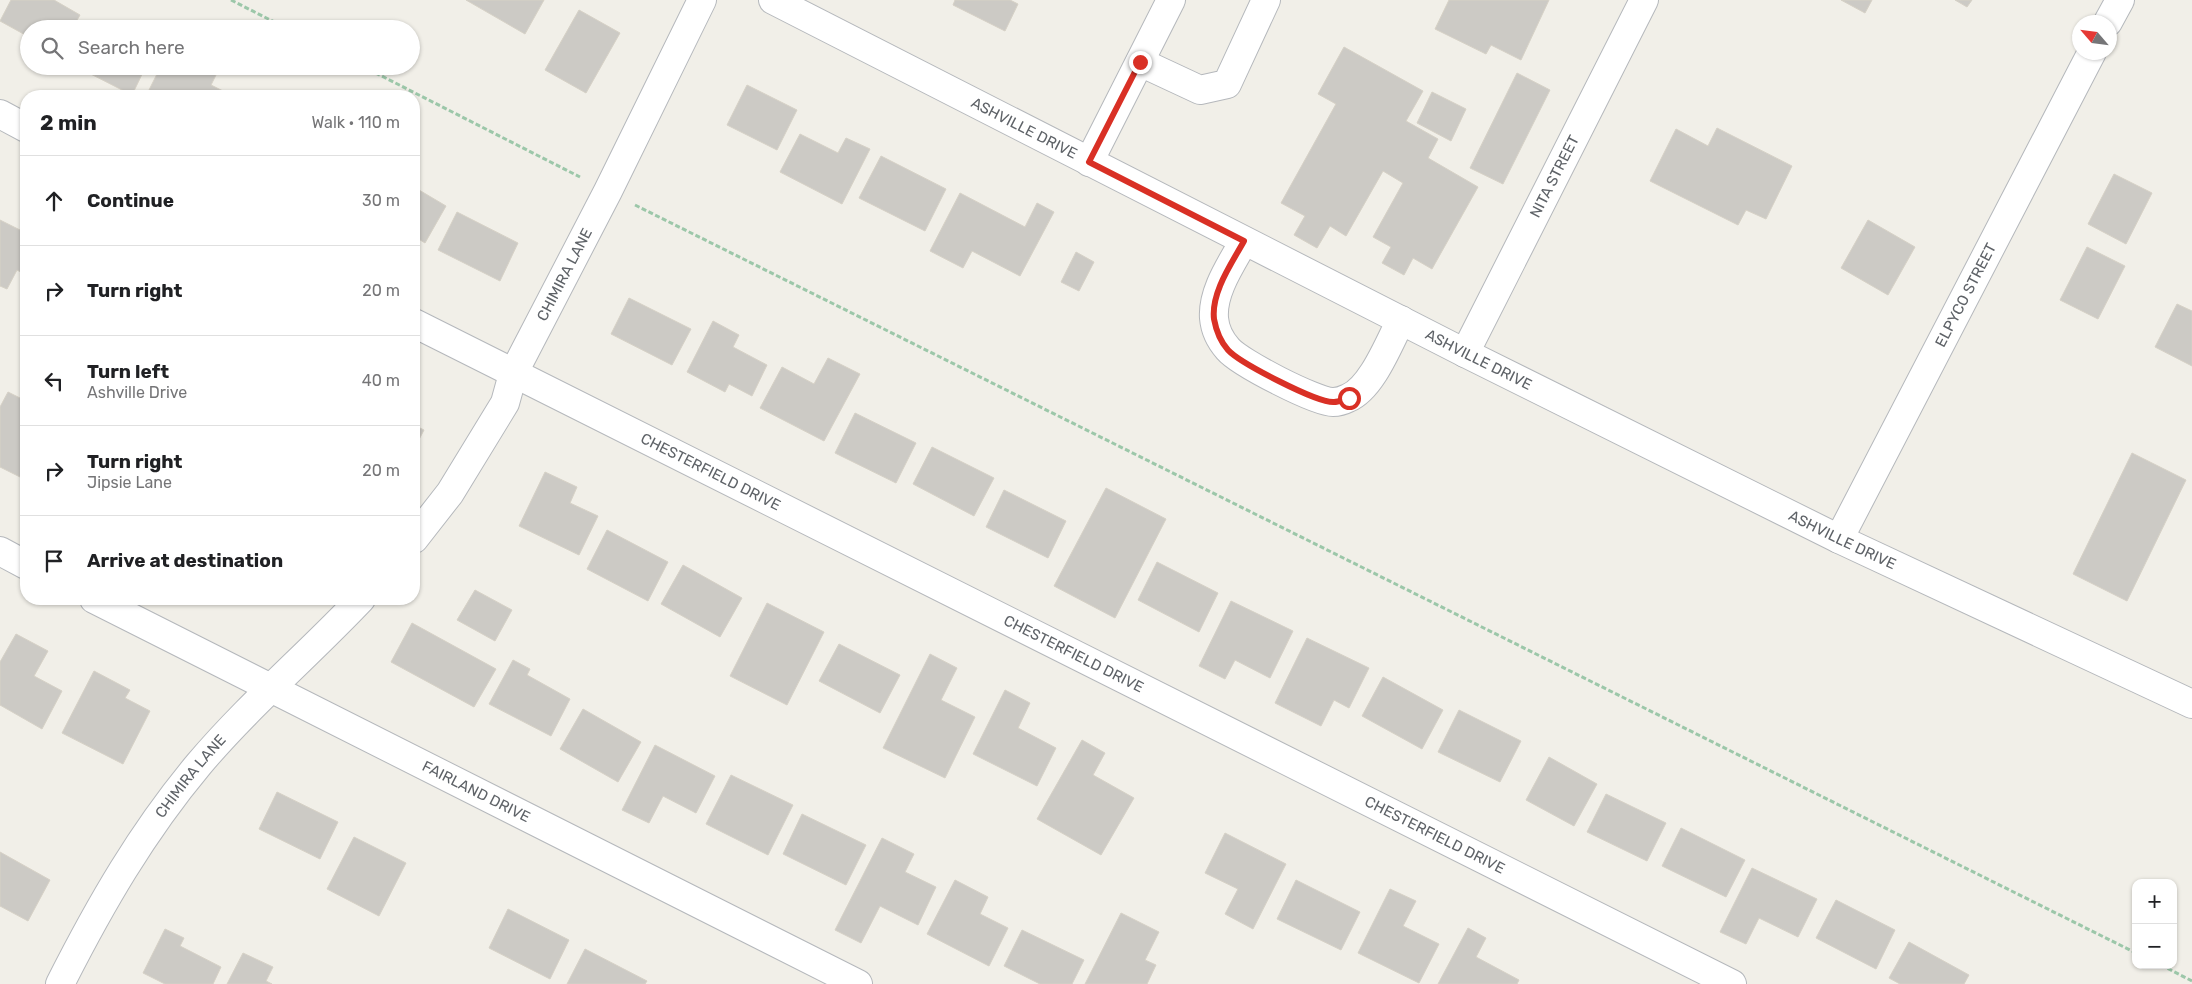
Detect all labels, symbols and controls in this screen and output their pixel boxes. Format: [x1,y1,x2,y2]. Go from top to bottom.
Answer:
north arrow [2072,15,2117,60]
search box [20,20,420,75]
icon: search [38,34,66,62]
text: Search here [78,36,185,59]
route end [1129,51,1152,74]
street label: ASHVILLE DRIVE [968,94,1080,163]
text: 2 min [40,110,97,135]
text: Walk · 110 m [312,113,400,132]
street label: NITA STREET [1526,132,1583,221]
icon: ahead [40,187,68,215]
text: Continue [87,189,174,212]
text: 30 m [362,191,400,210]
street label: CHIMIRA LANE [533,225,596,324]
street label: ELPYCO STREET [1931,240,2000,350]
icon: right [40,277,68,305]
text: Turn right [87,279,182,302]
text: 20 m [362,281,400,300]
street label: ASHVILLE DRIVE [1422,325,1535,394]
text: Turn left [87,360,169,383]
icon: left [40,367,68,395]
text: 40 m [362,371,400,390]
text: Ashville Drive [87,383,187,402]
route start [1338,387,1361,410]
street label: CHESTERFIELD DRIVE [638,429,784,514]
text: Turn right [87,450,182,473]
icon: right [40,457,68,485]
text: 20 m [362,461,400,480]
text: Jipsie Lane [87,473,172,492]
street label: ASHVILLE DRIVE [1786,506,1899,573]
icon: arrive [40,547,68,575]
text: Arrive at destination [87,549,283,572]
street label: CHESTERFIELD DRIVE [1001,611,1147,696]
street label: CHIMIRA LANE [151,731,230,821]
street label: FAIRLAND DRIVE [419,757,533,826]
street label: CHESTERFIELD DRIVE [1362,792,1508,878]
map controls [2132,879,2177,969]
button: + [2132,879,2177,924]
button: − [2132,924,2177,969]

